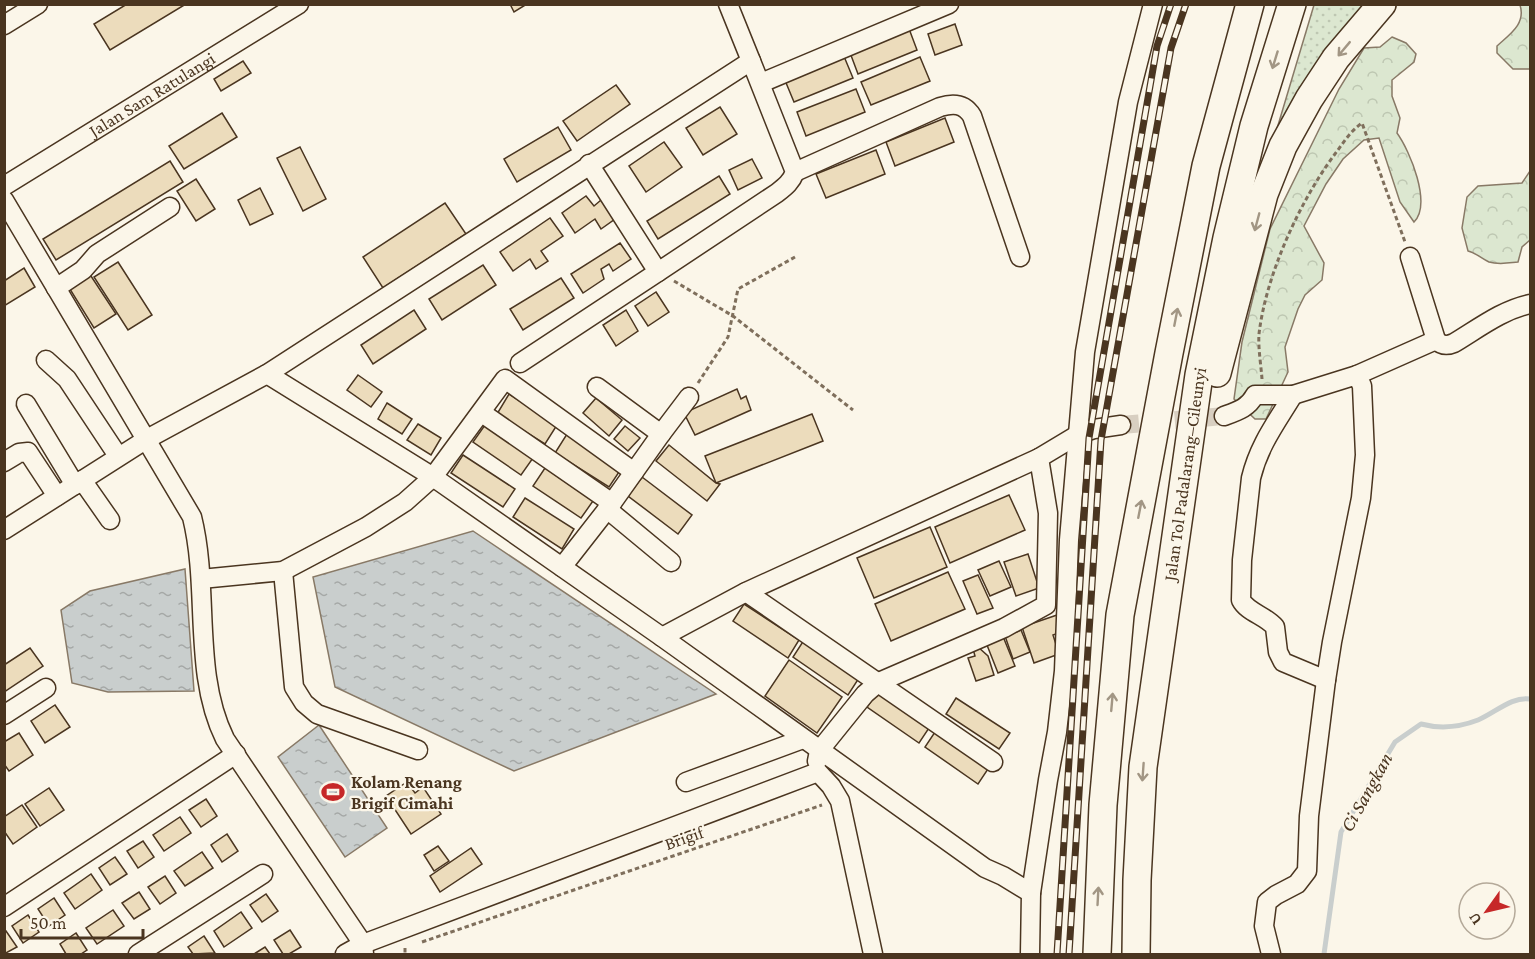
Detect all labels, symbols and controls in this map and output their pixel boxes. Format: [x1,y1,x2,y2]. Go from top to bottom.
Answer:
one-way arrow [1337,41,1350,57]
street label: Jalan Sam Ratulangi [84,48,219,142]
one-way arrow [1269,50,1280,69]
one-way arrow [1250,212,1262,231]
one-way arrow [1171,308,1182,327]
street label: Jalan Tol Padalarang–Cileunyi [1159,365,1210,584]
one-way arrow [1134,499,1145,519]
one-way arrow [1107,692,1118,712]
water label: Ci Sangkan [1335,749,1398,836]
one-way arrow [1137,762,1148,781]
place label: Kolam Renang Brigif Cimahi [351,772,462,813]
sports icon: Kolam Renang Brigif Cimahi [320,779,346,805]
street label: Brigif [662,822,708,854]
north arrow [1457,881,1517,941]
one-way arrow [1093,887,1104,907]
scale bar [21,902,142,940]
text: U [1465,910,1485,928]
text: 50 m [30,913,67,933]

